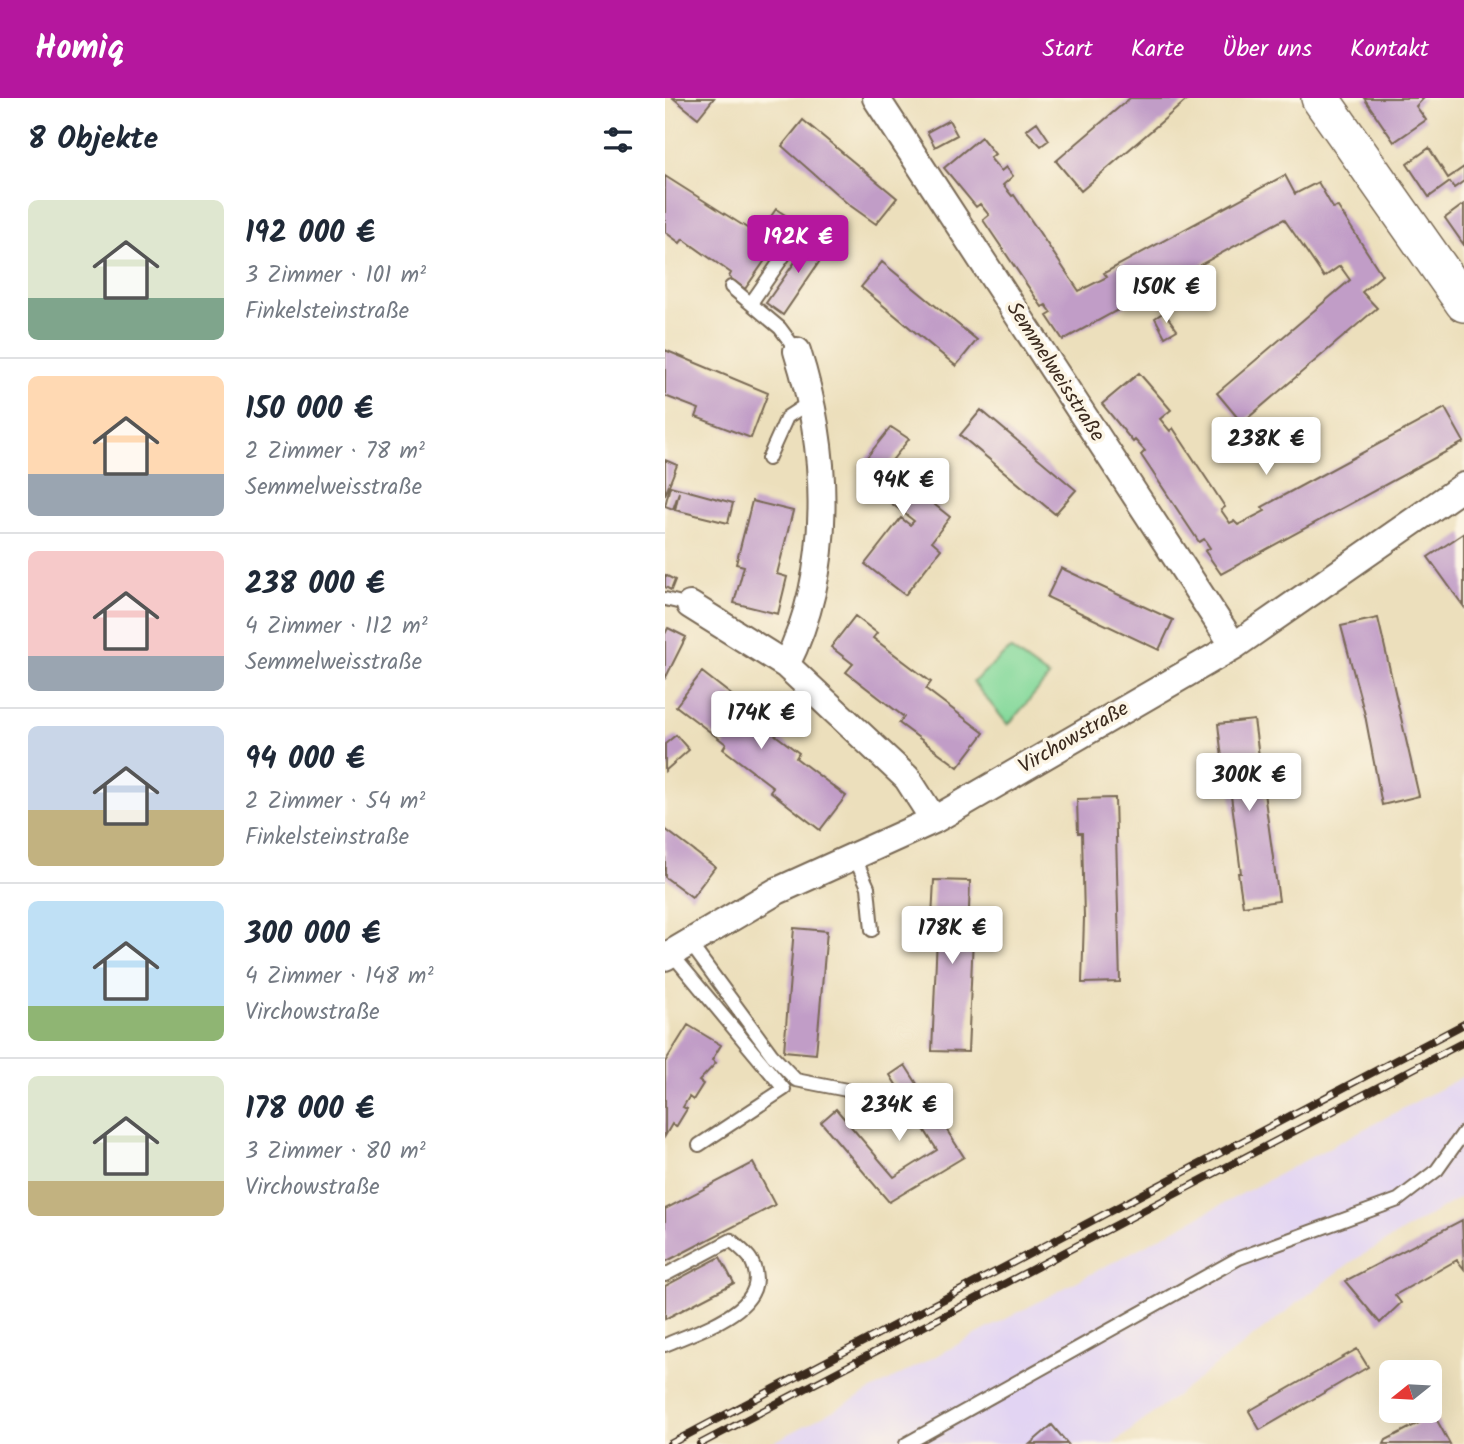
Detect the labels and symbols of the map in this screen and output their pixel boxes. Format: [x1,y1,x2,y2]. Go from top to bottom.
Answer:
pin: 192K € [741,216,855,275]
pin: 150K € [1109,266,1223,325]
street label: Semmelweisstraße [997,295,1113,449]
pin: 238K € [1209,418,1323,477]
pin: 94K € [854,458,952,518]
pin: 174K € [704,692,818,751]
street label: Virchowstraße [1012,693,1136,783]
pin: 300K € [1192,754,1306,813]
pin: 178K € [895,906,1009,966]
pin: 234K € [842,1084,956,1143]
north arrow [1379,1360,1442,1423]

